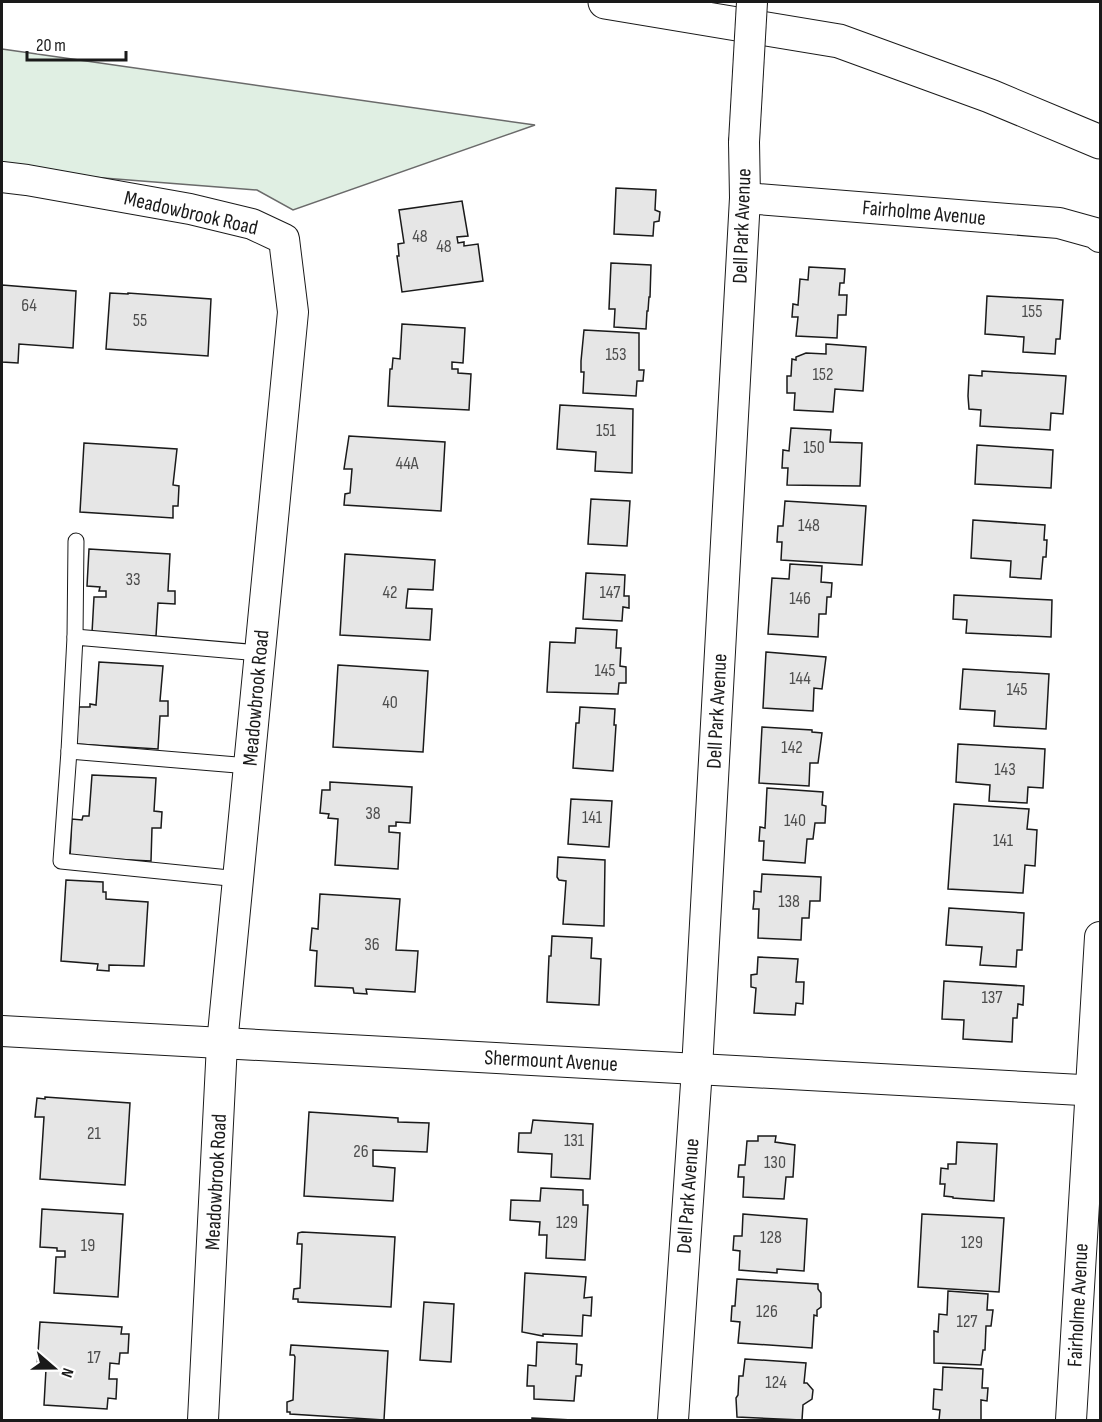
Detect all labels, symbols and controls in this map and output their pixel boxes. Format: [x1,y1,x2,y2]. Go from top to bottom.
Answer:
scale bar [27,24,126,62]
text: 20 m [36,35,66,56]
street label: Dell Park Avenue [727,168,757,284]
street label: Meadowbrook Road [122,185,260,241]
street label: Fairholme Avenue [861,195,987,231]
house number: 48 [412,226,428,247]
house number: 48 [436,236,452,257]
house number: 64 [21,295,37,316]
house number: 155 [1022,301,1042,322]
house number: 55 [133,310,147,331]
house number: 153 [605,344,627,365]
house number: 152 [813,364,833,385]
house number: 151 [596,420,617,441]
house number: 150 [803,437,825,458]
house number: 44A [396,453,419,474]
house number: 148 [798,515,820,536]
house number: 33 [125,569,141,590]
house number: 42 [382,582,398,603]
house number: 147 [600,582,621,603]
house number: 146 [789,588,811,609]
street label: Meadowbrook Road [238,629,274,767]
street label: Dell Park Avenue [701,653,733,769]
house number: 145 [594,660,616,681]
house number: 144 [789,668,811,689]
house number: 145 [1006,679,1028,700]
house number: 40 [382,692,398,713]
house number: 142 [781,737,803,758]
house number: 143 [994,759,1016,780]
house number: 38 [365,803,381,824]
house number: 141 [582,807,603,828]
house number: 140 [784,810,806,831]
house number: 141 [993,830,1014,851]
house number: 138 [778,891,800,912]
house number: 36 [364,934,380,955]
house number: 137 [981,987,1003,1008]
street label: Shermount Avenue [484,1045,618,1077]
street label: Meadowbrook Road [200,1113,232,1251]
house number: 21 [87,1123,102,1144]
house number: 131 [564,1130,585,1151]
street label: Dell Park Avenue [672,1138,704,1254]
house number: 26 [353,1141,369,1162]
house number: 130 [764,1152,786,1173]
house number: 129 [556,1212,578,1233]
house number: 128 [760,1227,782,1248]
house number: 129 [961,1232,983,1253]
house number: 19 [81,1235,95,1256]
street label: Fairholme Avenue [1062,1243,1094,1367]
house number: 126 [756,1301,778,1322]
house number: 127 [956,1311,978,1332]
north arrow [24,1338,84,1398]
house number: 17 [87,1347,102,1368]
text: N [56,1365,77,1380]
house number: 124 [765,1372,787,1393]

